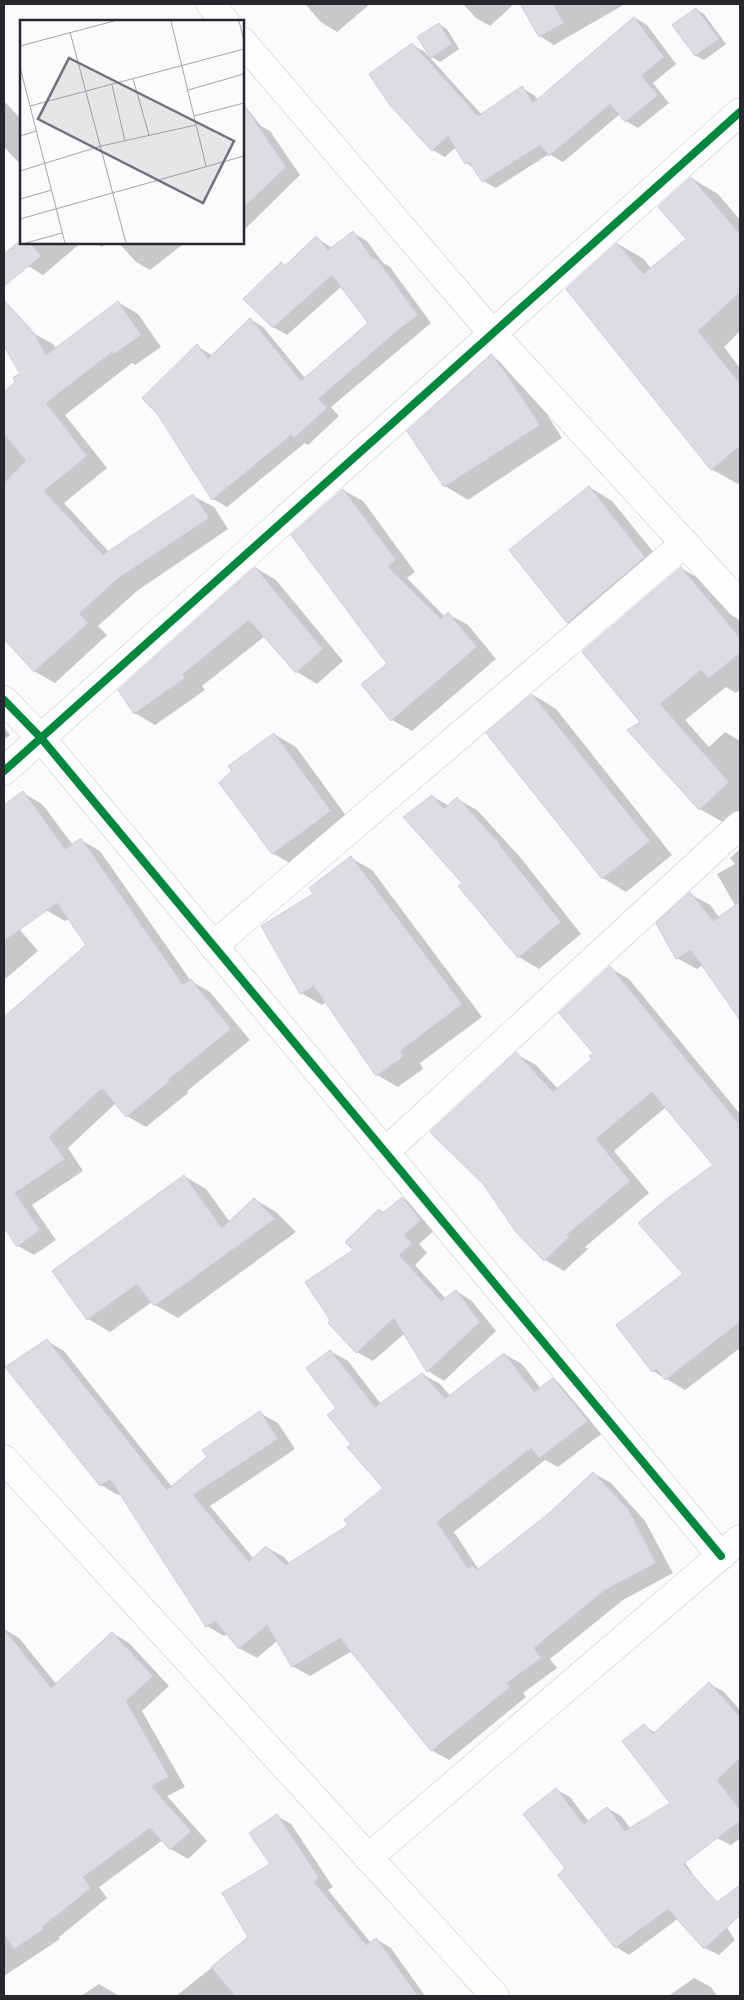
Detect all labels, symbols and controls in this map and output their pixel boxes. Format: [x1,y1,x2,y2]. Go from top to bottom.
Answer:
inset map [20,20,244,244]

